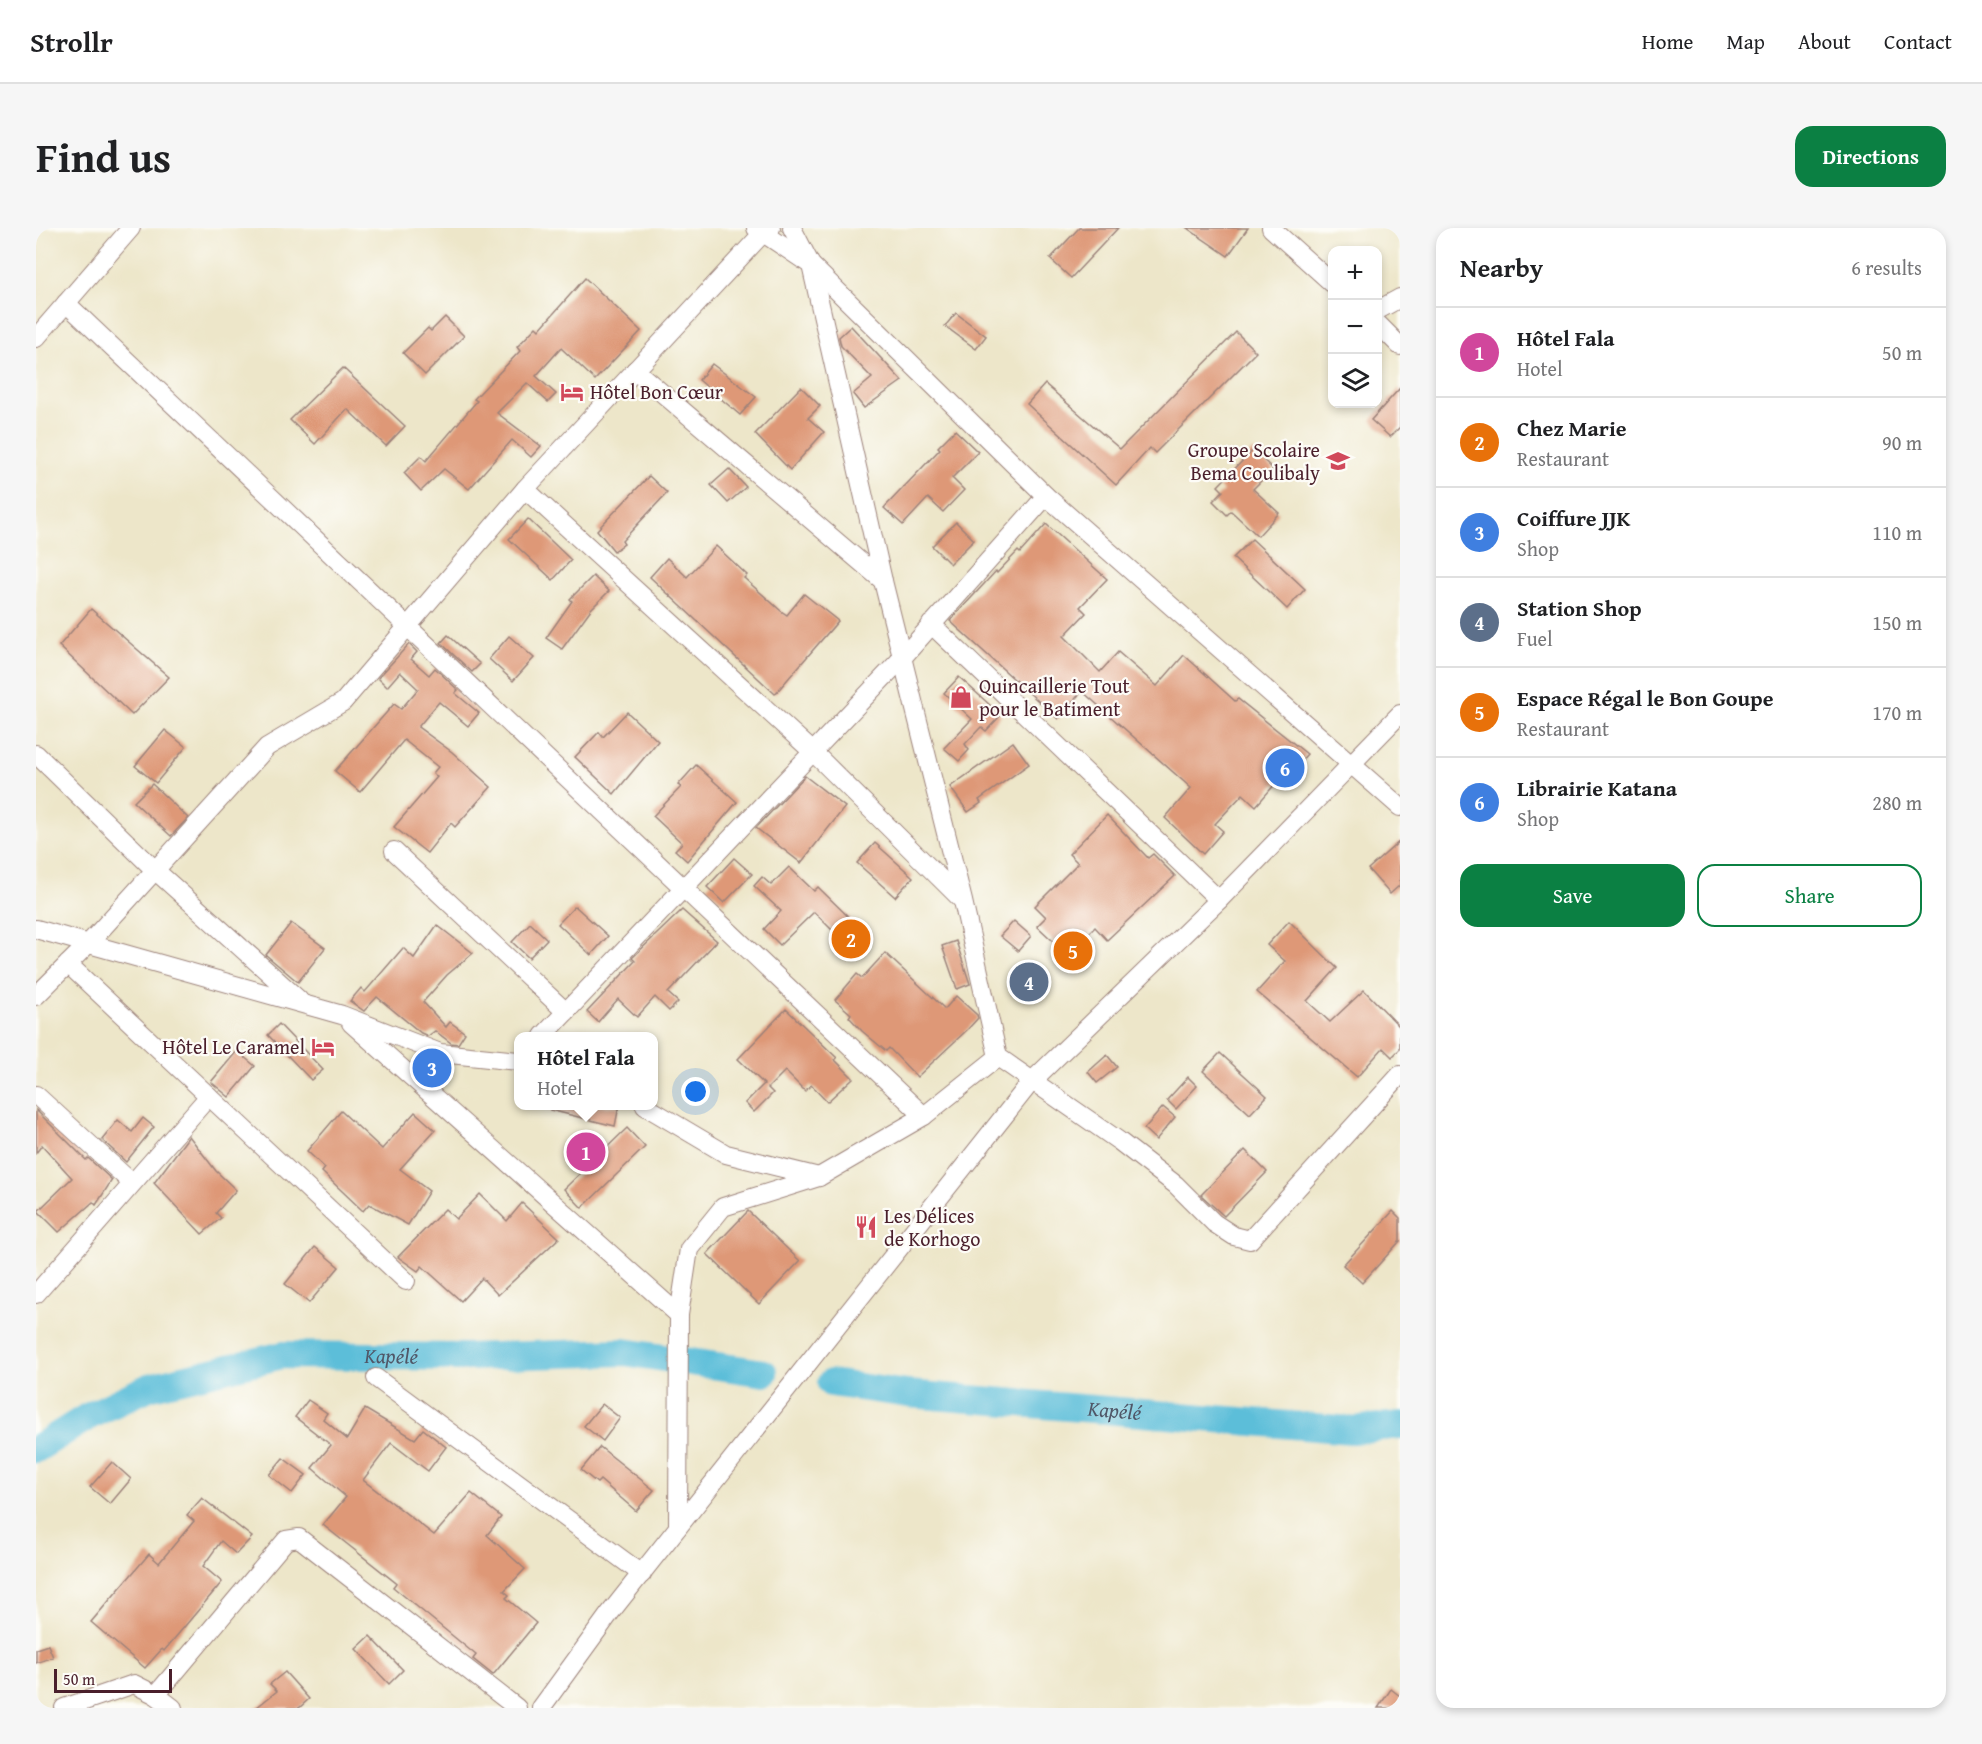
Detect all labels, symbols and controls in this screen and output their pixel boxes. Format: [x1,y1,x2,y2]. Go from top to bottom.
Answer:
text: Strollr [30,21,113,62]
text: Home [1642,26,1693,57]
text: Map [1726,26,1765,57]
text: About [1798,26,1851,57]
text: Contact [1884,26,1952,57]
text: Find us [36,126,171,187]
button: Directions [1795,126,1946,187]
map controls [1328,246,1382,408]
button: + [1328,246,1382,300]
text: Nearby [1460,248,1543,287]
text: 6 results [1851,253,1922,282]
button: − [1328,300,1382,354]
text: Hôtel Fala [1517,322,1615,354]
text: 1 [1474,338,1485,367]
text: 50 m [1882,338,1922,367]
button: layers [1328,354,1382,408]
text: Hotel [1517,354,1563,383]
place label: Hôtel Bon Cœur [590,377,723,406]
hotel icon: Hôtel Bon Cœur [559,379,585,405]
text: Chez Marie [1517,412,1627,444]
text: 2 [1474,428,1485,457]
text: 90 m [1882,428,1922,457]
place label: Groupe Scolaire Bema Coulibaly [1188,435,1320,487]
text: Restaurant [1517,444,1609,473]
school or university icon: Groupe Scolaire Bema Coulibaly [1325,448,1351,474]
text: Coiffure JJK [1517,502,1630,534]
text: 3 [1474,518,1485,547]
text: 110 m [1872,518,1922,547]
text: Shop [1517,534,1559,563]
text: Station Shop [1517,592,1642,624]
text: 4 [1474,608,1485,637]
text: 150 m [1872,608,1922,637]
text: Fuel [1517,624,1553,653]
place label: Quincaillerie Tout pour le Batiment [979,671,1130,723]
text: Espace Régal le Bon Goupe [1517,682,1773,714]
shop icon: Quincaillerie Tout pour le Batiment [948,684,974,710]
text: 5 [1474,698,1485,727]
text: 170 m [1872,698,1922,727]
text: Restaurant [1517,714,1609,743]
pin: 6 [1266,746,1304,790]
text: Librairie Katana [1517,772,1677,804]
text: 6 [1474,788,1485,817]
text: 280 m [1872,788,1922,817]
text: Shop [1517,804,1559,833]
button: Save [1460,864,1685,927]
button: Share [1697,864,1922,927]
pin: 2 [832,916,870,962]
pin: 5 [1054,928,1092,974]
pin: 4 [1010,960,1048,1005]
place label: Hôtel Le Caramel [162,1032,305,1061]
popup [514,1032,658,1110]
hotel icon: Hôtel Le Caramel [310,1034,336,1060]
text: Hôtel Fala [537,1041,635,1073]
pin: 3 [412,1046,452,1090]
text: Hotel [537,1073,583,1102]
your location [681,1077,710,1106]
pin: 1 [566,1130,606,1174]
place label: Les Délices de Korhogo [884,1201,980,1253]
restaurant icon: Les Délices de Korhogo [853,1214,879,1240]
water label: Kapélé [363,1340,419,1371]
water label: Kapélé [1086,1393,1143,1428]
scale bar [54,1666,172,1694]
text: 50 m [63,1667,95,1691]

